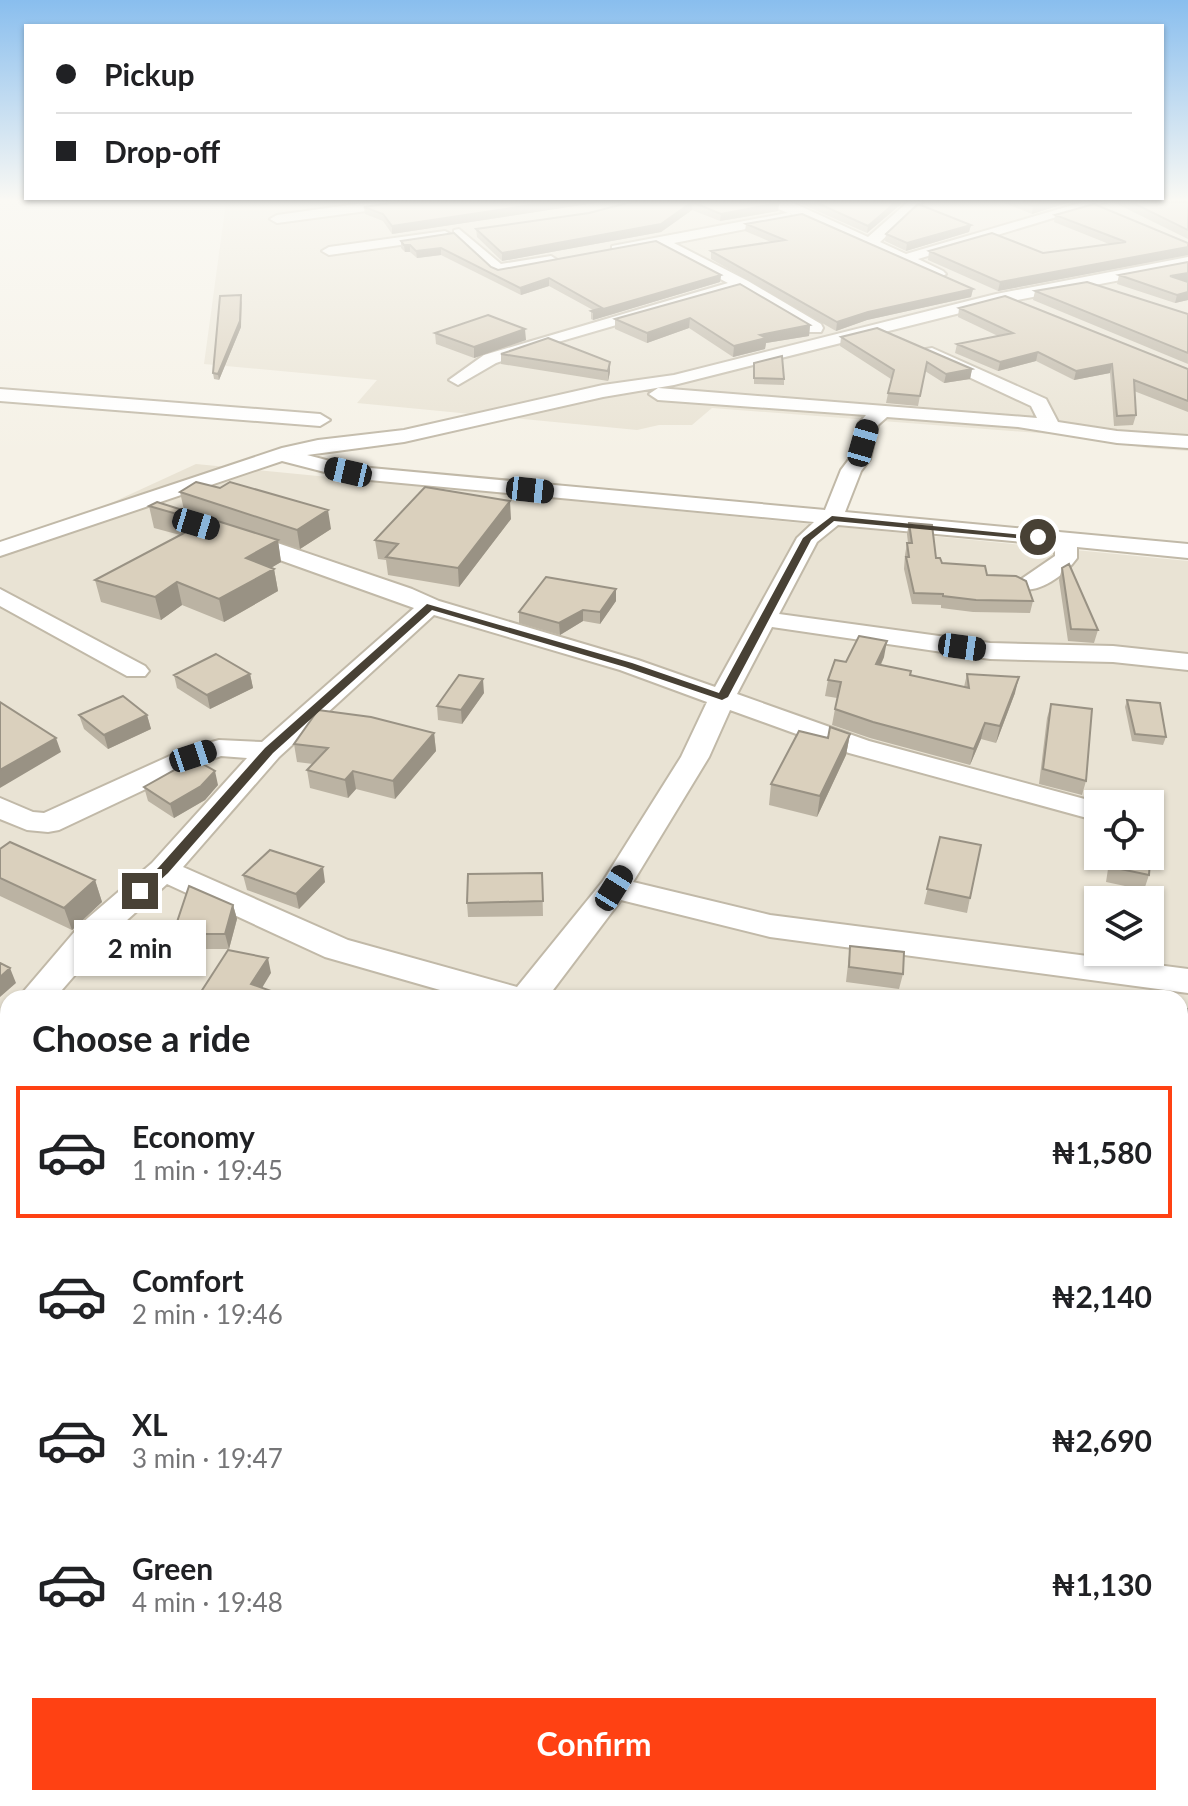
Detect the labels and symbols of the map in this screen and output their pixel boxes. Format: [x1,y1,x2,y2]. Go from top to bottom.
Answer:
car [845,417,881,469]
car [322,455,374,489]
car [505,476,555,504]
car [170,506,222,542]
route start [1020,519,1056,555]
car [937,632,987,662]
car [166,737,220,775]
car [591,861,637,915]
route end [122,873,158,909]
callout: 2 min [74,919,206,975]

